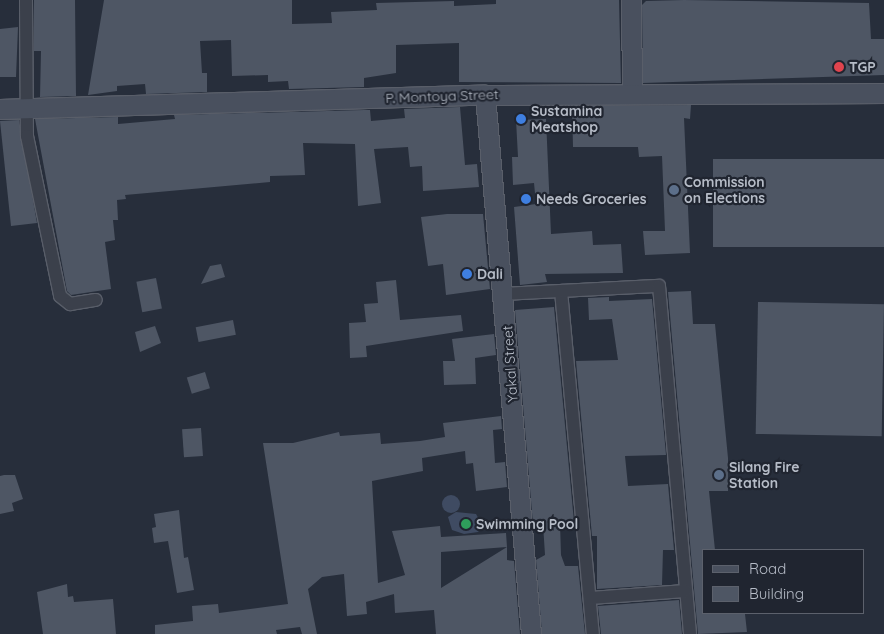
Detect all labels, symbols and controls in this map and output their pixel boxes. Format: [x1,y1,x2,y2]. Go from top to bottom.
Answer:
place label: TGP [849,59,876,75]
marker: TGP [833,61,845,73]
street label: P. Montoya Street [385,86,499,106]
place label: Sustamina Meatshop [531,103,602,136]
marker: Sustamina Meatshop [515,113,527,125]
place label: Commission on Elections [684,174,765,206]
marker: Commission on Elections [668,184,680,196]
place label: Needs Groceries [536,191,646,207]
marker: Needs Groceries [520,193,532,205]
place label: Dali [477,266,503,282]
marker: Dali [461,268,473,280]
street label: Yakal Street [499,325,521,403]
place label: Silang Fire Station [729,459,800,492]
marker: Silang Fire Station [713,469,725,481]
place label: Swimming Pool [476,516,578,532]
marker: Swimming Pool [460,518,472,530]
legend [702,549,864,614]
text: Road [749,559,786,578]
text: Building [749,584,804,603]

